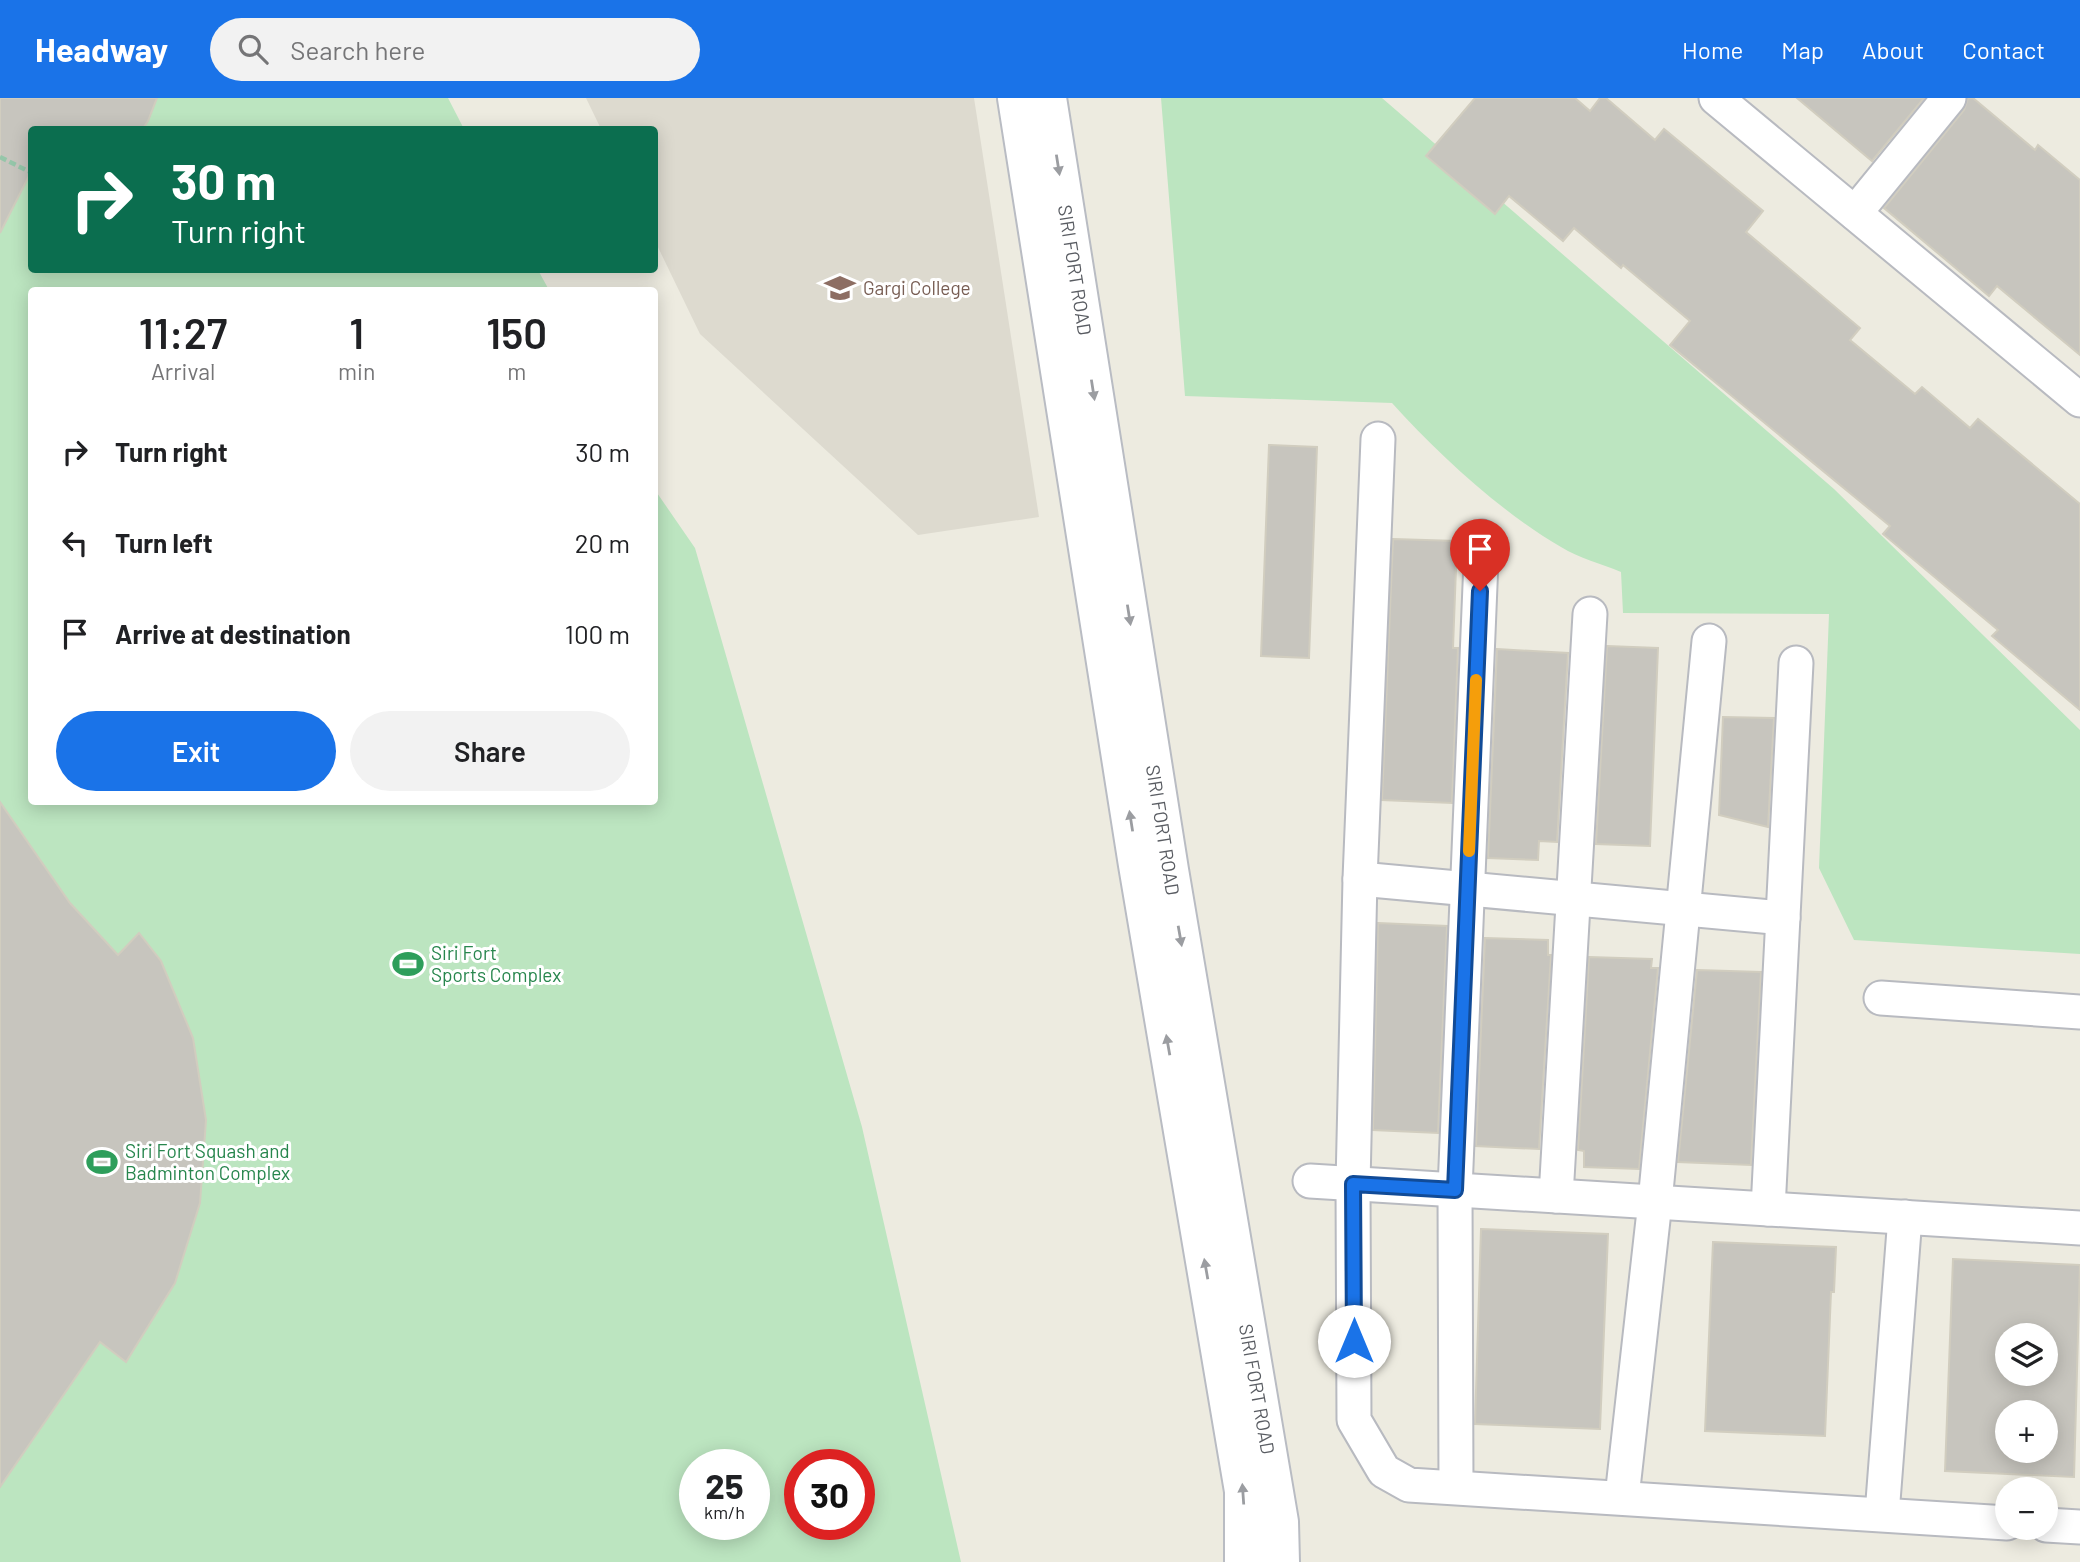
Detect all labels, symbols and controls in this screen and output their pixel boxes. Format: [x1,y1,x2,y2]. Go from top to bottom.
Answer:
search box [210,18,700,81]
text: Headway [35,29,168,69]
icon: search [234,30,272,68]
text: Search here [290,34,425,65]
text: Home [1682,35,1743,64]
text: Map [1781,35,1824,64]
text: About [1862,35,1924,64]
text: Contact [1962,35,2045,64]
text: 30 m [171,151,276,210]
icon: right [56,154,147,245]
one-way arrow [1053,155,1064,177]
street label: SIRI FORT ROAD [1054,203,1097,337]
text: Turn right [171,211,306,249]
school or university icon: Gargi College [823,271,857,305]
place label: Gargi College [863,276,971,299]
text: 11:27 [139,307,227,357]
text: 1 [349,307,364,357]
text: 150 [486,307,547,357]
text: Arrival [151,357,215,385]
text: min [338,357,375,385]
text: m [507,357,526,385]
one-way arrow [1088,379,1099,401]
icon: right [56,433,94,471]
text: Turn right [115,436,228,467]
text: 30 m [575,436,630,467]
pin [1450,519,1510,591]
icon: left [56,524,94,562]
text: Turn left [115,527,213,558]
text: 20 m [575,527,630,558]
icon: arrive [1461,530,1499,568]
one-way arrow [1124,604,1135,626]
icon: arrive [56,615,94,653]
text: Arrive at destination [115,618,351,649]
text: 100 m [565,618,630,649]
button: Exit [56,711,336,791]
button: Share [350,711,630,791]
street label: SIRI FORT ROAD [1142,763,1185,897]
one-way arrow [1125,810,1136,832]
one-way arrow [1175,925,1186,947]
place label: Siri Fort Sports Complex [431,941,561,986]
sports icon: Siri Fort Sports Complex [391,947,425,981]
one-way arrow [1162,1034,1173,1056]
place label: Siri Fort Squash and Badminton Complex [125,1139,290,1184]
sports icon: Siri Fort Squash and Badminton Complex [85,1145,119,1179]
one-way arrow [1200,1258,1211,1280]
position arrow [1317,1304,1391,1378]
street label: SIRI FORT ROAD [1235,1322,1280,1456]
map controls [1995,1323,2058,1540]
button: layers [1995,1323,2058,1386]
button: + [1995,1400,2058,1463]
speed limit sign: 30 [784,1449,875,1540]
text: 25 [705,1464,744,1506]
button: − [1995,1477,2058,1540]
one-way arrow [1237,1483,1248,1505]
text: km/h [704,1501,745,1523]

